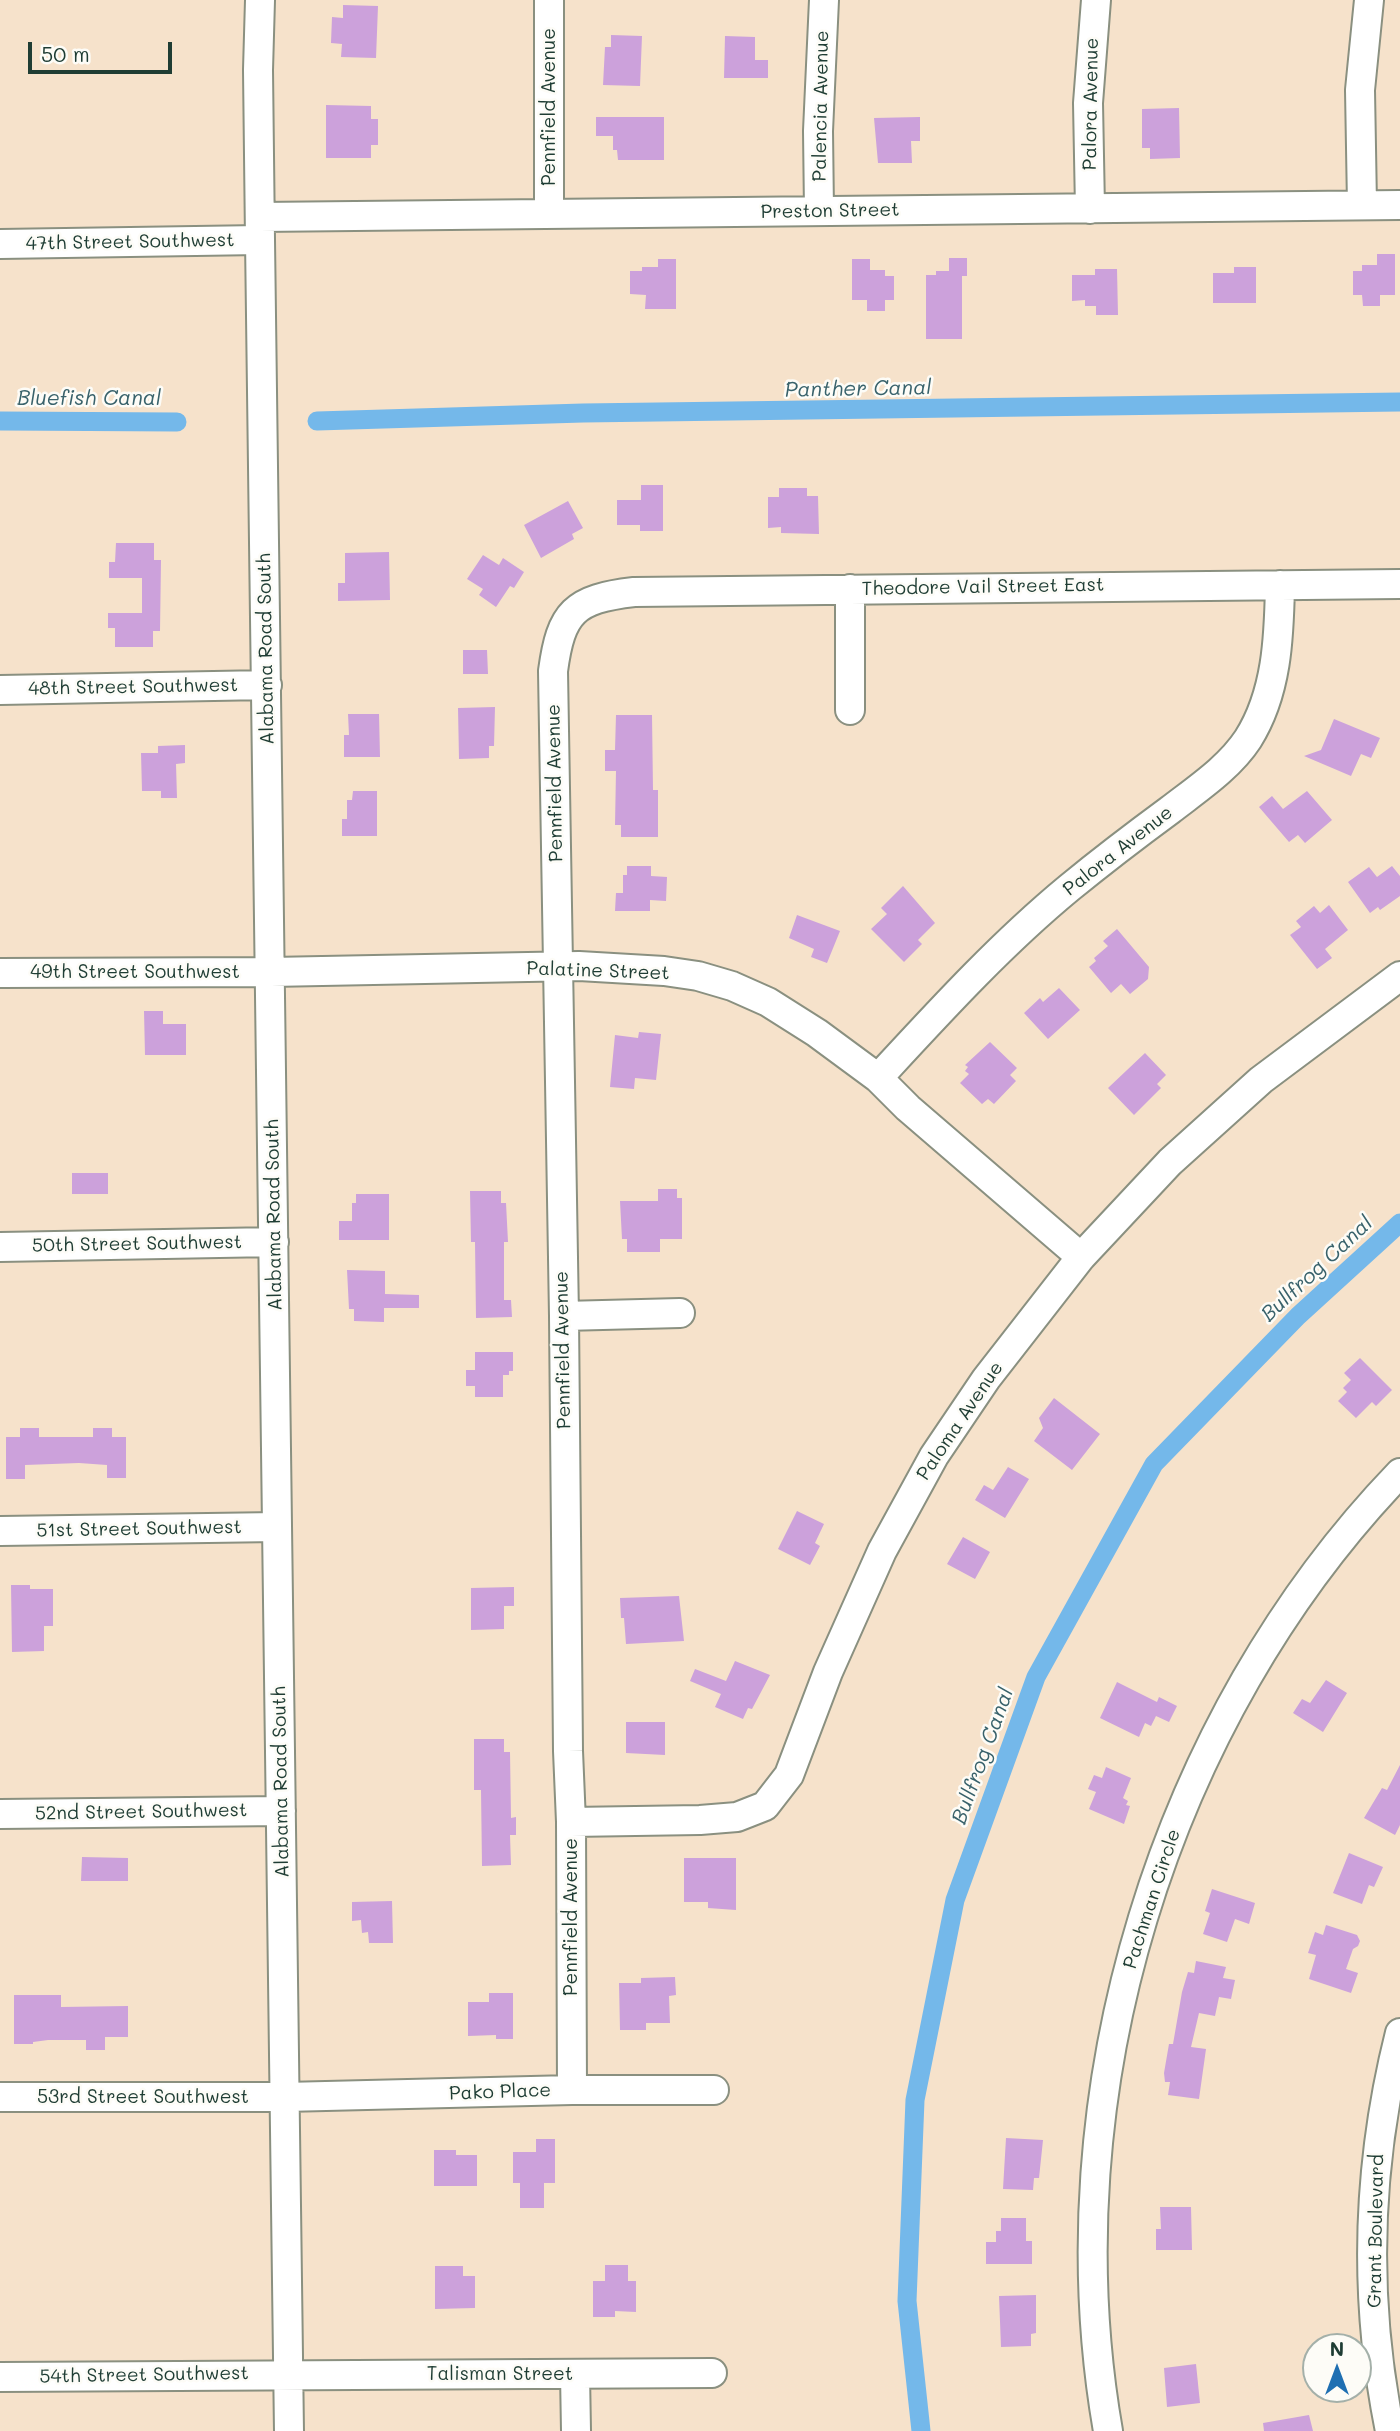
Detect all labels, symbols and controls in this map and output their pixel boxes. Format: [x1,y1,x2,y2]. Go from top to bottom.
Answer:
scale bar [32,28,175,72]
street label: Pennfield Avenue [538,28,560,186]
street label: Palencia Avenue [808,30,834,182]
street label: Palora Avenue [1078,37,1104,171]
text: 50 m [41,40,90,67]
street label: Preston Street [760,198,900,224]
street label: 47th Street Southwest [25,229,235,255]
water label: Panther Canal [784,375,932,403]
water label: Bluefish Canal [17,386,161,412]
street label: Alabama Road South [253,553,279,745]
street label: Theodore Vail Street East [862,573,1104,601]
street label: 48th Street Southwest [28,674,238,700]
street label: Pennfield Avenue [542,704,568,862]
street label: Palora Avenue [1059,801,1177,901]
street label: Palatine Street [526,957,670,985]
street label: 49th Street Southwest [30,961,240,983]
street label: Alabama Road South [261,1119,287,1311]
water label: Bullfrog Canal [1256,1211,1378,1327]
street label: 50th Street Southwest [32,1231,242,1257]
street label: Pennfield Avenue [550,1271,576,1429]
street label: Paloma Avenue [912,1357,1008,1485]
street label: 51st Street Southwest [36,1516,242,1542]
water label: Bullfrog Canal [947,1684,1019,1828]
street label: Alabama Road South [268,1686,294,1878]
street label: 52nd Street Southwest [35,1799,247,1825]
street label: Pachman Circle [1119,1826,1185,1972]
street label: Pennfield Avenue [560,1838,582,1996]
street label: Pako Place [449,2079,551,2105]
street label: 53rd Street Southwest [37,2086,249,2108]
street label: Grant Boulevard [1363,2154,1389,2308]
north arrow [1302,2333,1372,2403]
text: N [1330,2336,1344,2361]
street label: 54th Street Southwest [39,2362,249,2388]
street label: Talisman Street [427,2363,573,2385]

